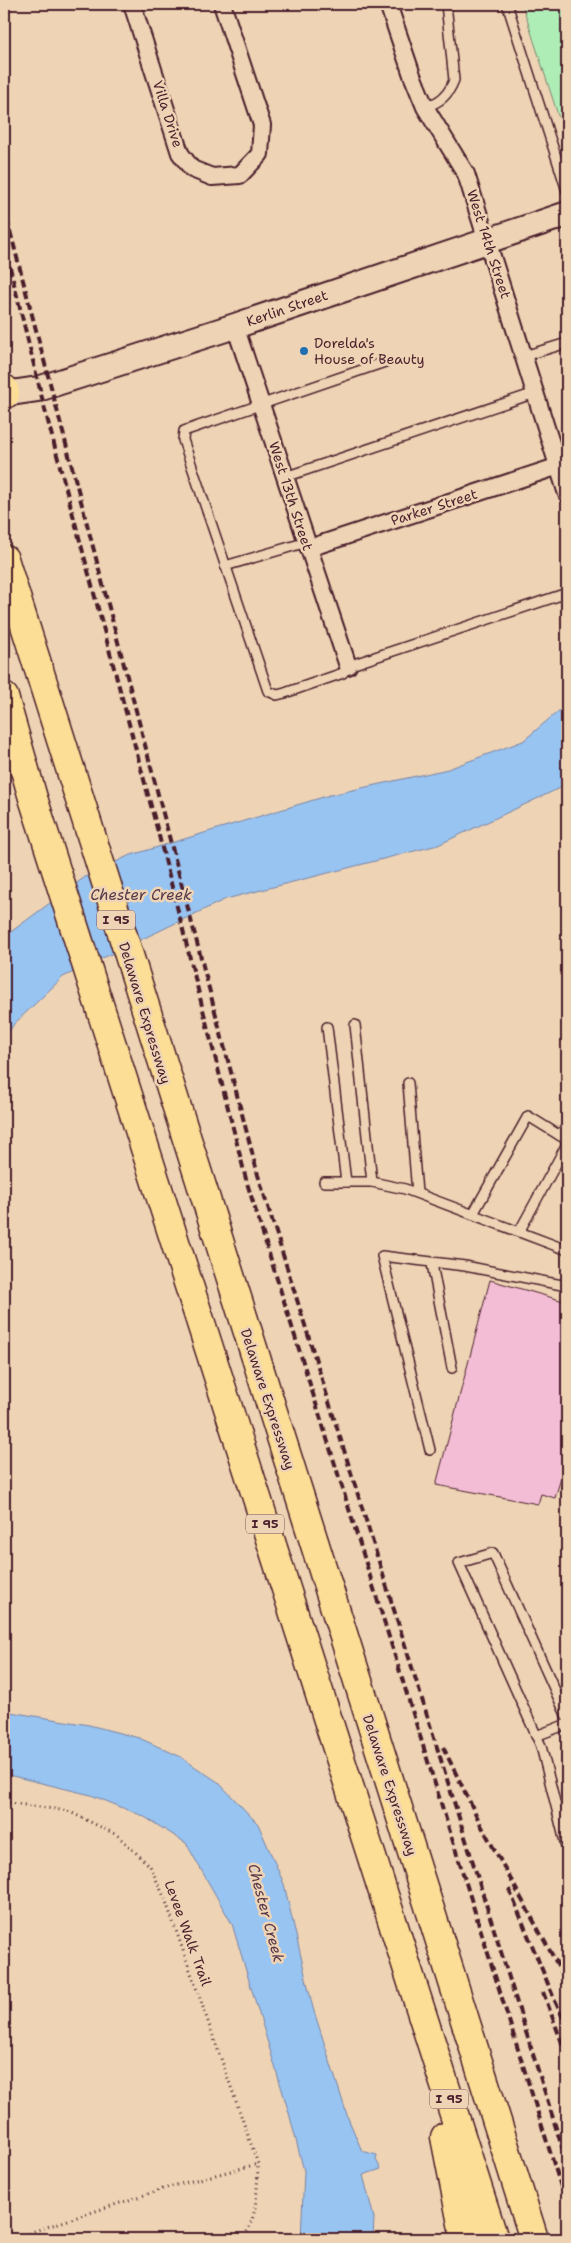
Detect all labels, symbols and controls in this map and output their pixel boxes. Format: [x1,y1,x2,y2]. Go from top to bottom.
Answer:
street label: Villa Drive [149,78,187,150]
street label: West 14th Street [463,187,515,301]
street label: Kerlin Street [244,286,330,330]
place label: Dorelda's House of Beauty [314,334,425,368]
marker: Dorelda's House of Beauty [298,345,310,357]
street label: West 13th Street [265,439,317,553]
street label: Parker Street [389,485,479,529]
water label: Chester Creek [90,885,192,905]
road number: I 95 [97,910,135,930]
street label: Delaware Expressway [115,940,175,1086]
street label: Delaware Expressway [237,1326,299,1472]
road number: I 95 [246,1515,284,1534]
street label: Delaware Expressway [359,1712,421,1858]
water label: Chester Creek [243,1861,289,1965]
street label: Levee Walk Trail [161,1878,216,1989]
road number: I 95 [430,2090,468,2108]

